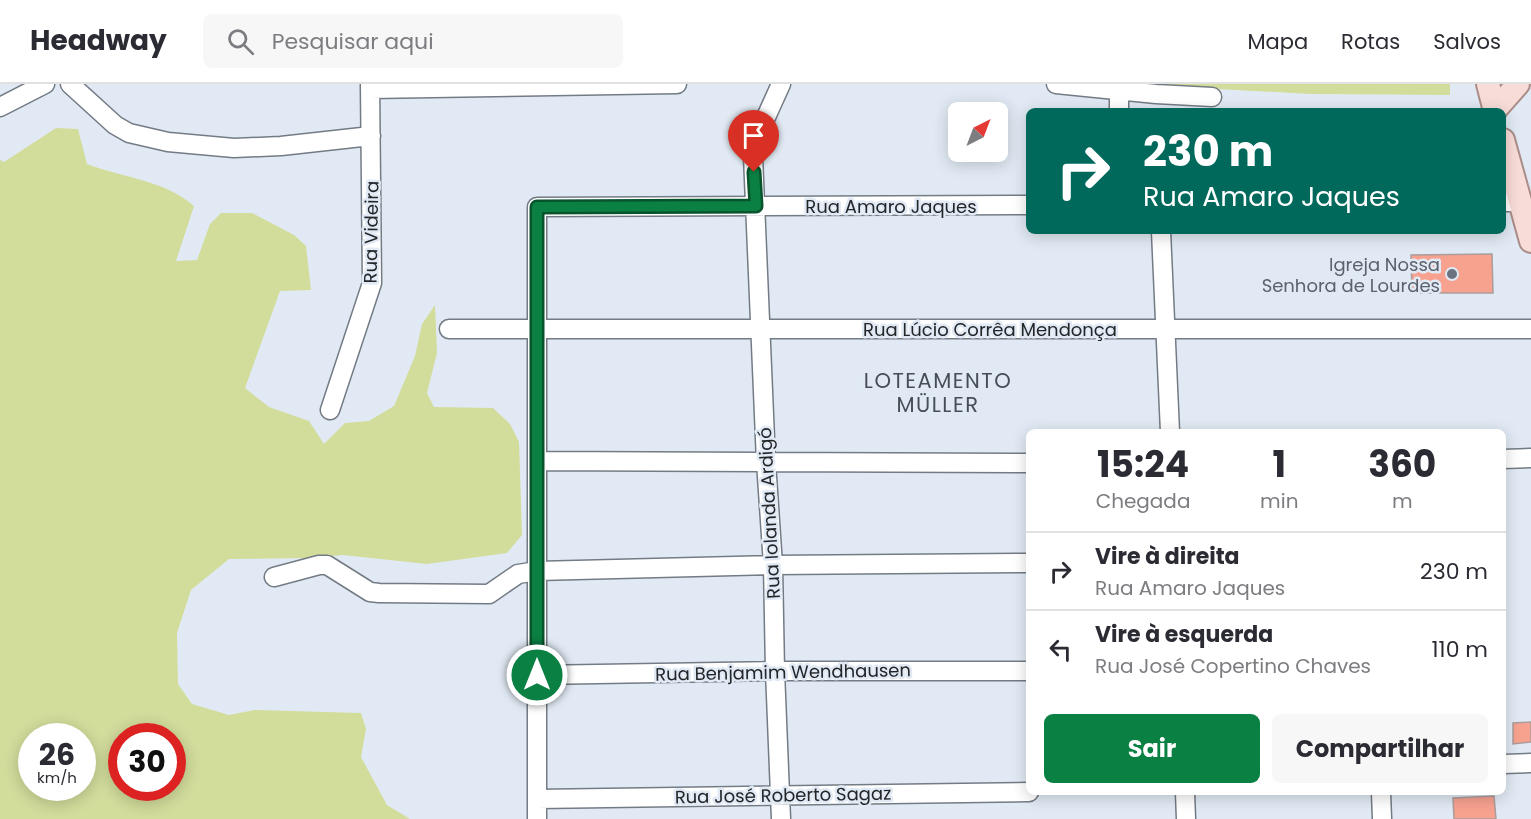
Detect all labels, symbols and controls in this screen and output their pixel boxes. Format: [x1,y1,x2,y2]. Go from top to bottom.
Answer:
search box [203,14,623,68]
text: Headway [30,21,167,60]
icon: search [224,25,257,58]
text: Pesquisar aqui [272,26,434,57]
text: Mapa [1247,27,1308,56]
text: Rotas [1341,27,1400,56]
text: Salvos [1433,27,1501,56]
north arrow [948,102,1008,162]
map controls [948,102,1008,162]
pin [728,110,779,172]
icon: arrive [737,119,770,152]
text: 230 m [1143,122,1273,181]
icon: right [1044,132,1122,210]
text: Rua Amaro Jaques [1143,178,1400,215]
street label: Rua Videira [358,180,384,284]
street label: Rua Amaro Jaques [805,194,977,219]
place label: Igreja Nossa Senhora de Lourdes [1262,252,1440,298]
marker: Igreja Nossa Senhora de Lourdes [1445,267,1459,281]
street label: Rua Lúcio Corrêa Mendonça [863,317,1117,342]
district label: LOTEAMENTO MÜLLER [864,366,1012,419]
street label: Rua Iolanda Ardigó [752,427,786,599]
text: 15:24 [1097,439,1189,490]
text: 1 [1273,439,1286,490]
text: 360 [1368,439,1436,490]
text: Chegada [1096,487,1190,515]
text: min [1260,487,1298,515]
text: m [1392,487,1413,515]
text: Vire à direita [1095,541,1240,572]
icon: right [1044,555,1077,588]
text: 230 m [1420,556,1488,587]
text: Rua Amaro Jaques [1095,574,1285,602]
text: Vire à esquerda [1095,619,1273,650]
icon: left [1044,633,1077,666]
text: 110 m [1432,634,1488,665]
position arrow [505,643,569,707]
text: Rua José Copertino Chaves [1095,652,1371,680]
street label: Rua Benjamim Wendhausen [655,657,911,687]
button: Sair [1044,714,1260,783]
button: Compartilhar [1272,714,1488,783]
speed limit sign: 30 [108,723,186,801]
text: 26 [39,733,75,776]
text: km/h [37,767,77,788]
street label: Rua José Roberto Sagaz [675,781,891,809]

